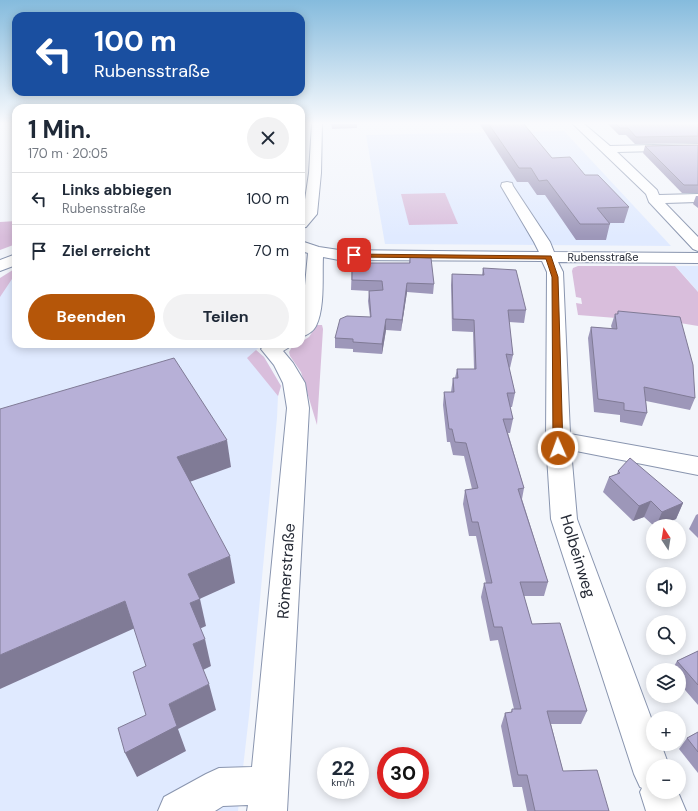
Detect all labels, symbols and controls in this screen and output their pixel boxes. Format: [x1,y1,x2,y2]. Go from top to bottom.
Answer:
text: 100 m [94,23,177,60]
icon: left [28,28,80,80]
text: Rubensstraße [94,59,210,83]
text: 1 Min. [28,114,91,145]
button: close [247,117,289,159]
text: 170 m · 20:05 [28,145,108,162]
text: Links abbiegen [62,180,172,200]
icon: left [28,188,50,210]
text: 100 m [246,189,289,209]
text: Rubensstraße [62,200,146,217]
pin [337,238,371,272]
icon: arrive [28,240,50,262]
text: Ziel erreicht [62,241,151,261]
text: 70 m [254,241,289,261]
icon: arrive [343,244,365,266]
street label: Rubensstraße [568,250,638,264]
button: Beenden [28,294,155,340]
button: Teilen [163,294,289,340]
position arrow [537,427,579,469]
street label: Holbeinweg [555,512,601,600]
north arrow [646,519,686,559]
map controls [646,519,686,799]
street label: Römerstraße [272,522,300,620]
button: sound [646,567,686,607]
button: search [646,615,686,655]
button: layers [646,663,686,703]
button: + [646,711,686,751]
speed limit sign: 30 [377,747,429,799]
text: 22 [331,755,355,781]
button: − [646,759,686,799]
text: km/h [331,776,355,789]

